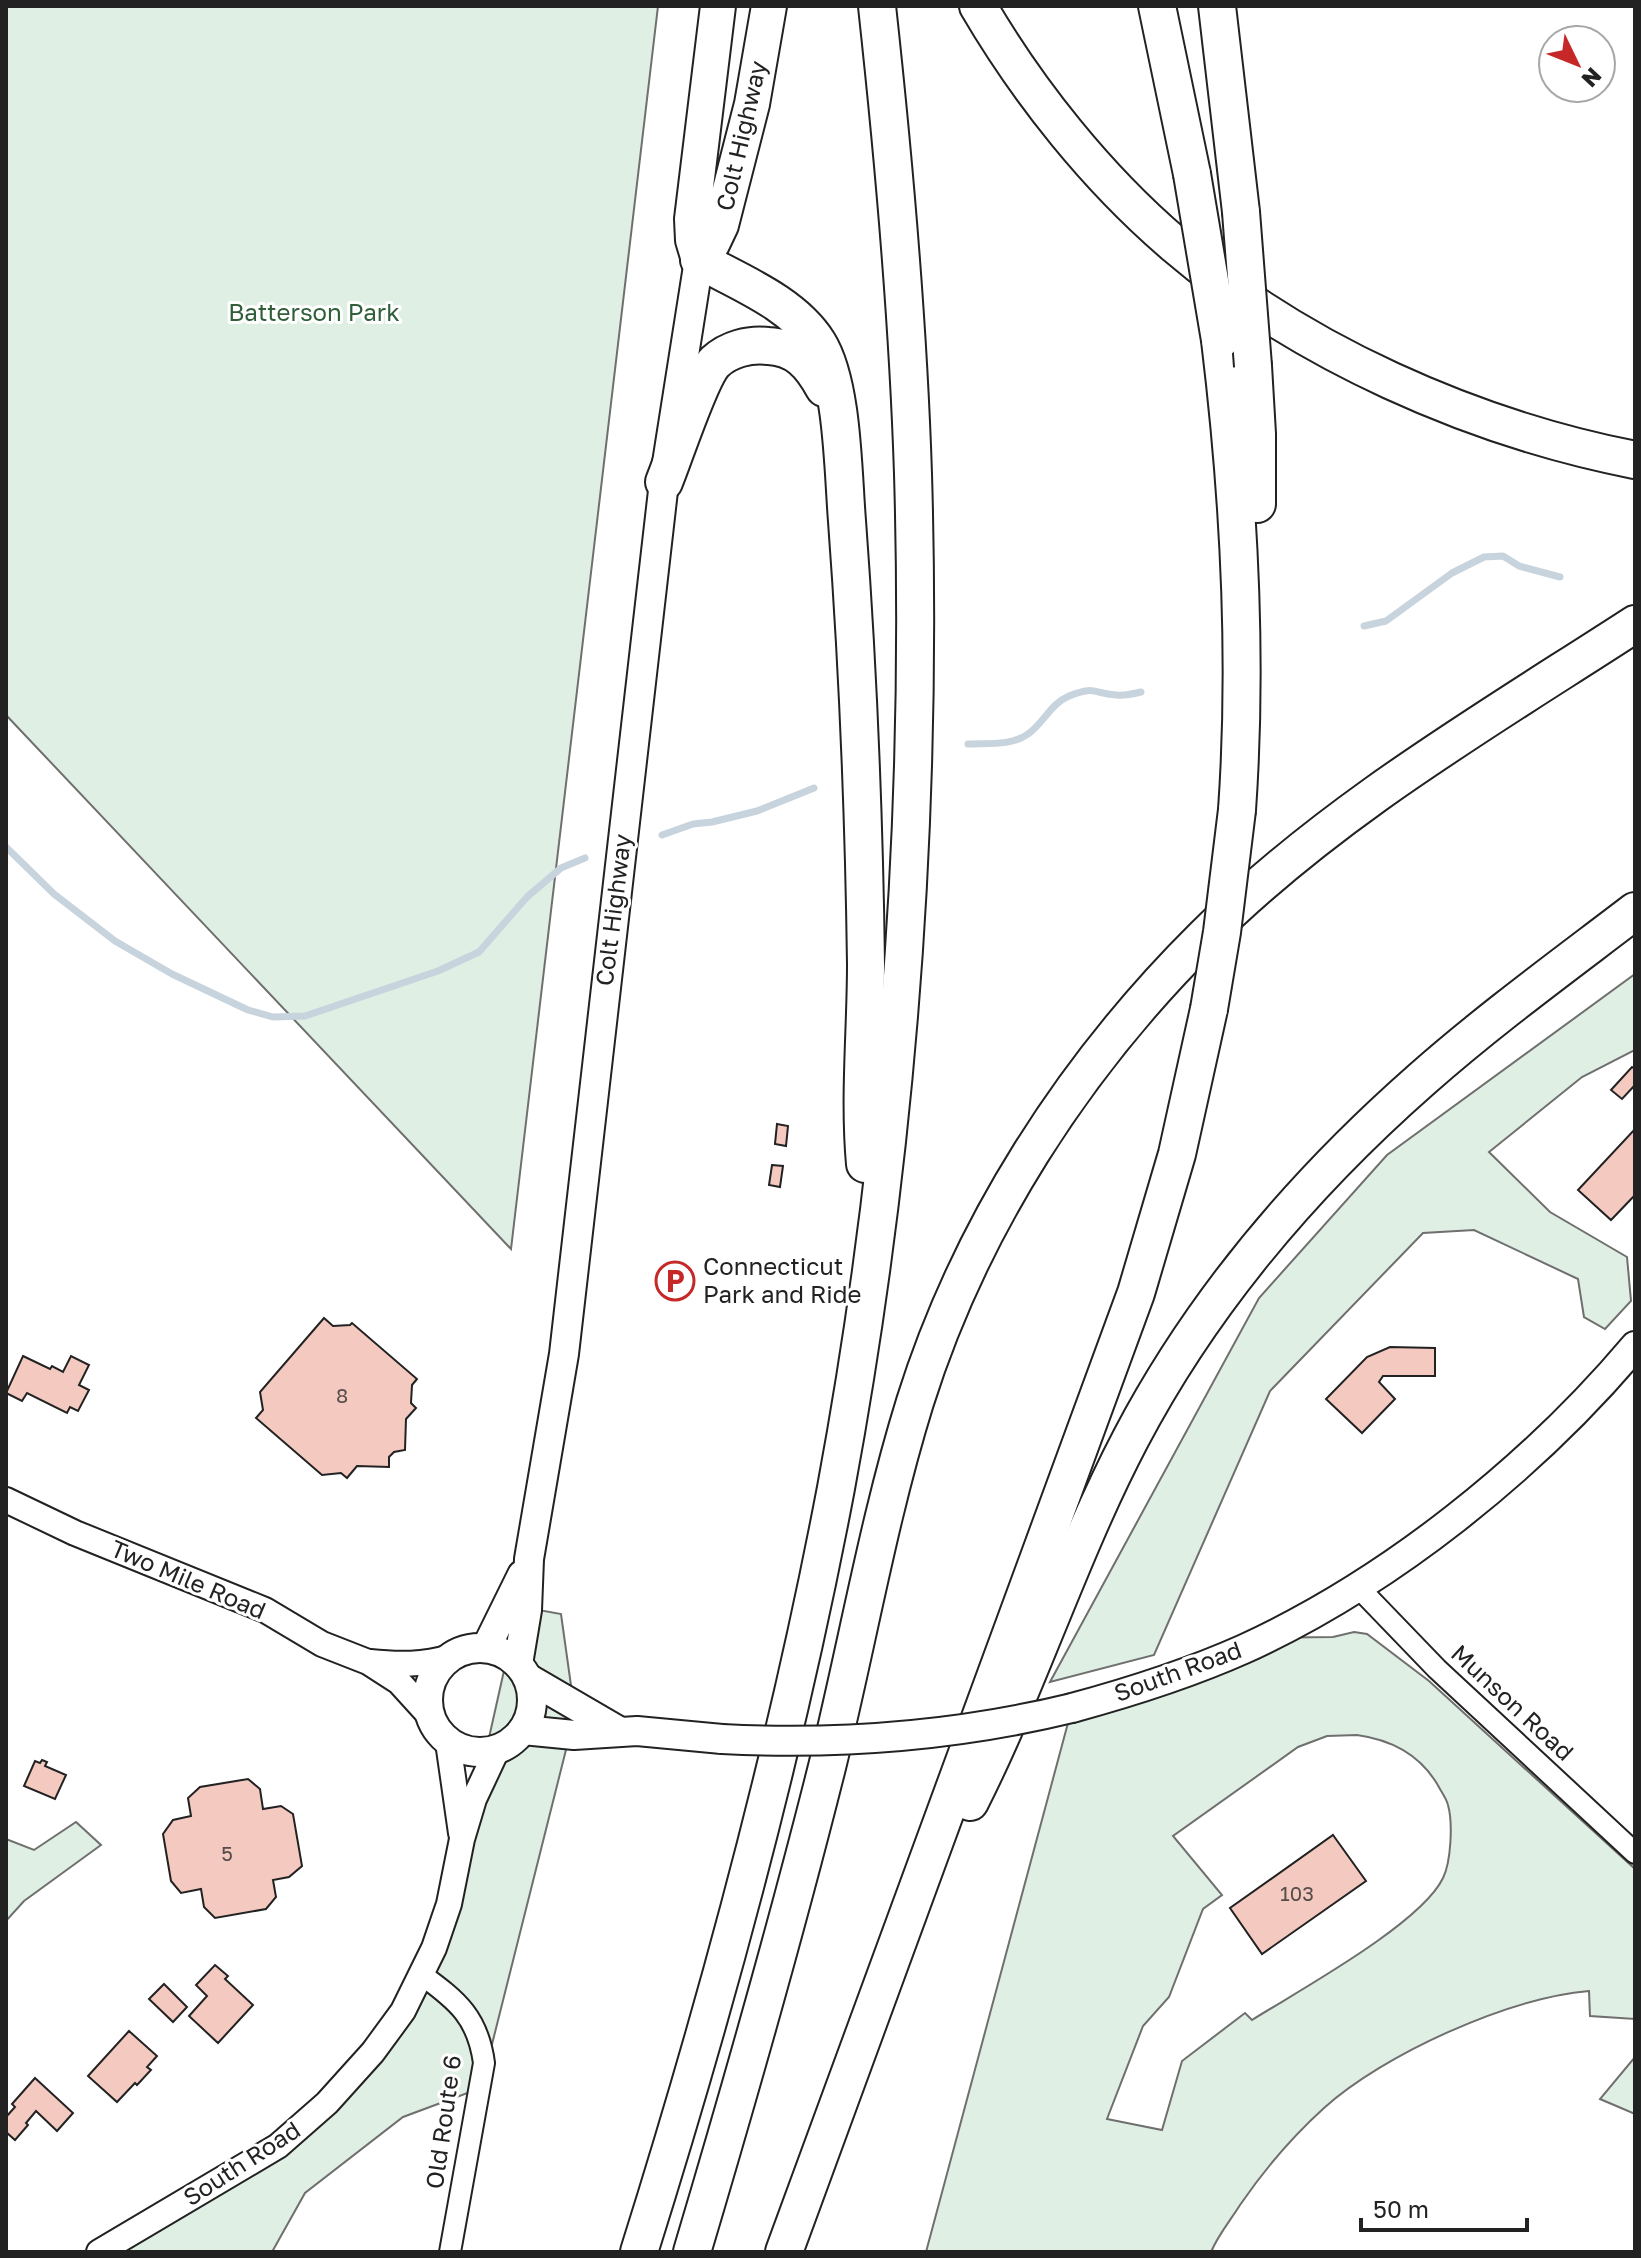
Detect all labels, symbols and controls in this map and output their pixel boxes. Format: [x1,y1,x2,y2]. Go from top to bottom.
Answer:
north arrow [1537,24,1617,104]
street label: Colt Highway [709,58,772,213]
text: N [1576,63,1608,93]
park label: Batterson Park [228,297,400,326]
street label: Colt Highway [589,832,636,987]
place label: Connecticut Park and Ride [703,1251,861,1308]
parking icon: Connecticut Park and Ride [654,1260,696,1302]
house number: 8 [336,1383,348,1407]
street label: Two Mile Road [107,1533,270,1624]
street label: South Road [1110,1634,1245,1707]
street label: Munson Road [1446,1638,1580,1766]
house number: 5 [221,1841,233,1865]
house number: 103 [1280,1881,1314,1905]
street label: Old Route 6 [419,2053,466,2191]
street label: South Road [177,2114,305,2211]
scale bar [1361,2182,1527,2232]
text: 50 m [1373,2194,1429,2223]

